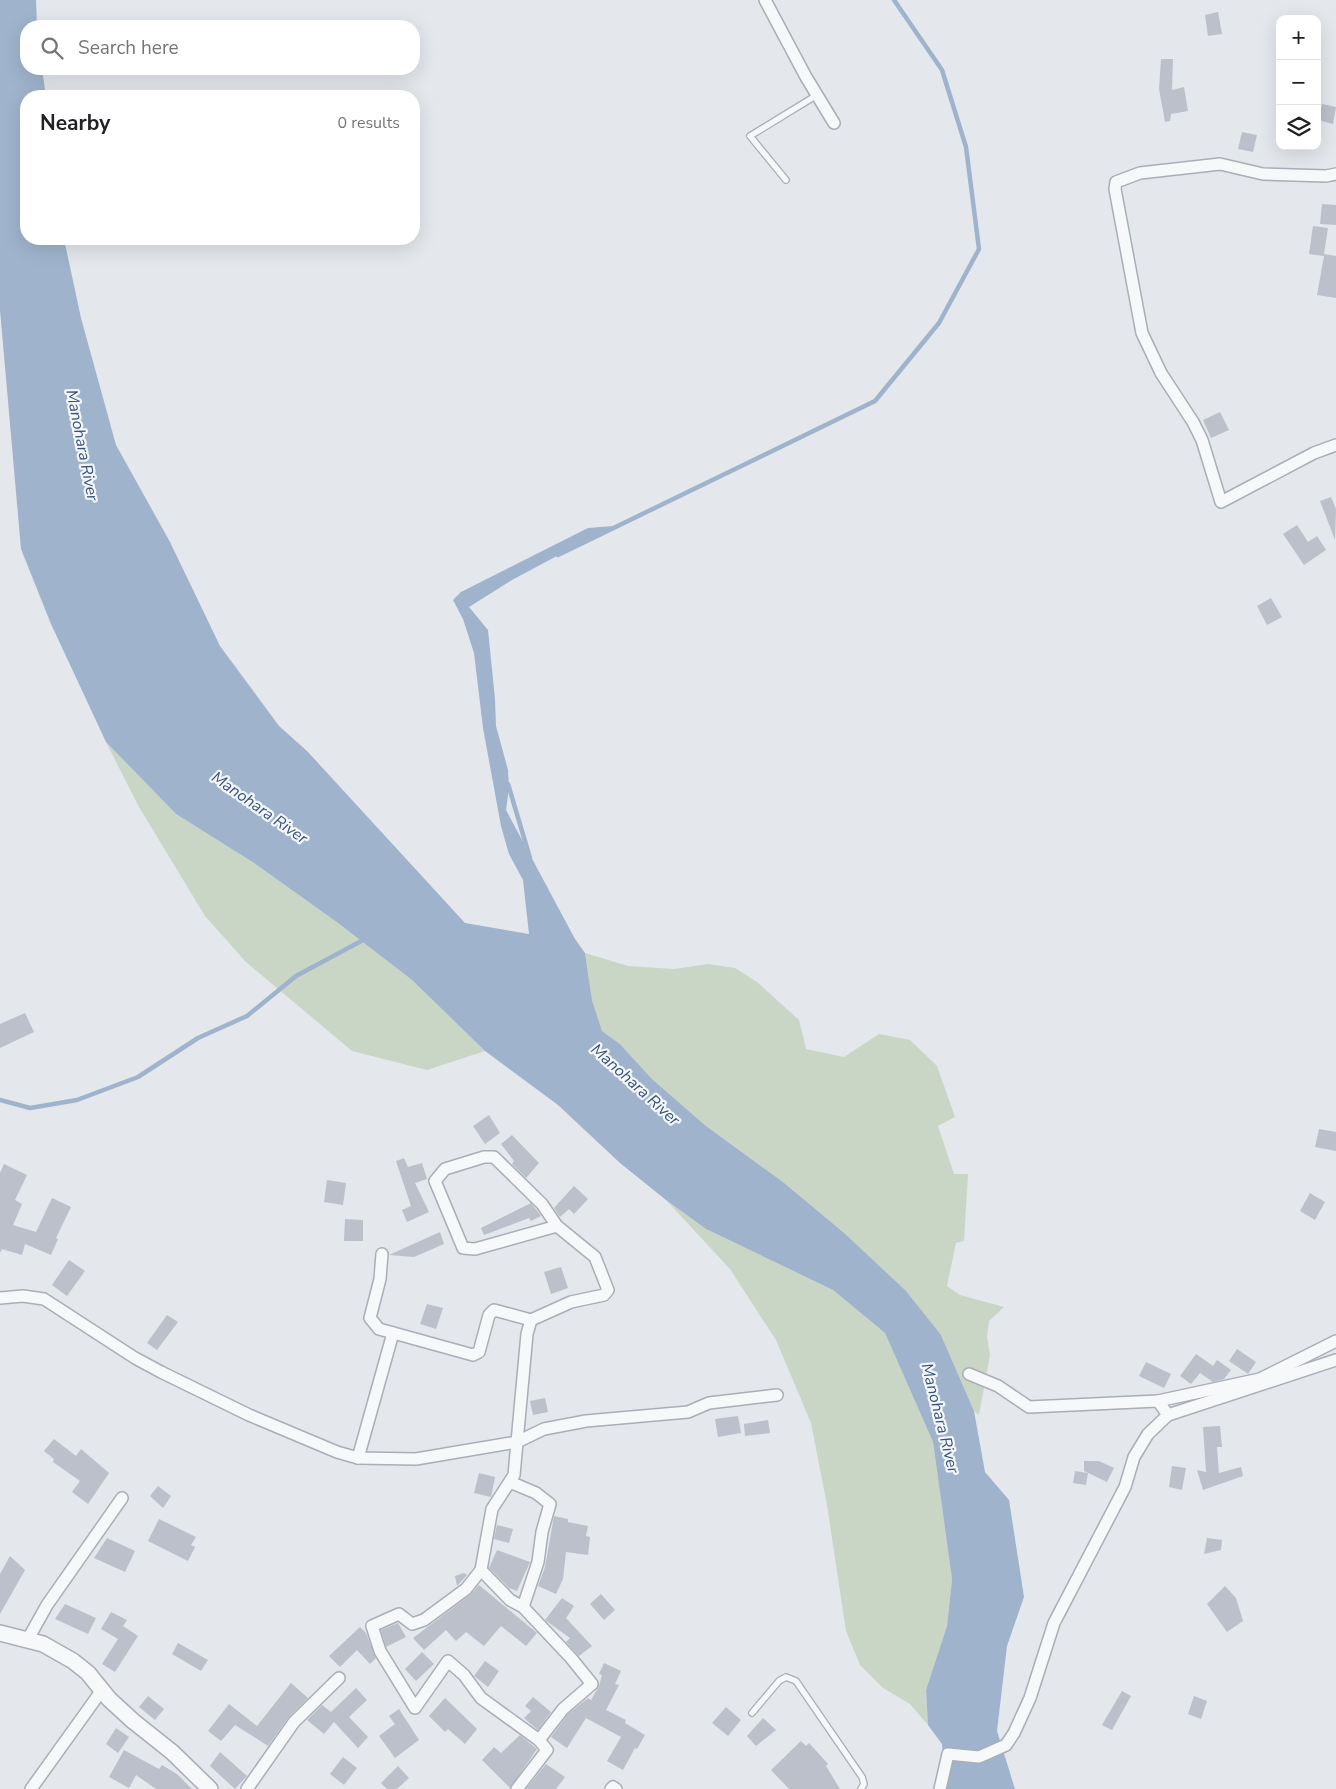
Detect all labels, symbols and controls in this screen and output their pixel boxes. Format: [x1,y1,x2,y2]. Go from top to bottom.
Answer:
map controls [1276,15,1321,150]
button: + [1276,15,1321,60]
search box [20,20,420,75]
icon: search [38,34,66,62]
text: Search here [78,35,179,61]
button: − [1276,60,1321,105]
button: layers [1276,105,1321,150]
text: Nearby [40,109,110,137]
text: 0 results [338,112,400,134]
water label: Manohara River [60,388,104,504]
water label: Manohara River [207,766,313,850]
water label: Manohara River [586,1039,686,1131]
water label: Manohara River [916,1361,965,1477]

